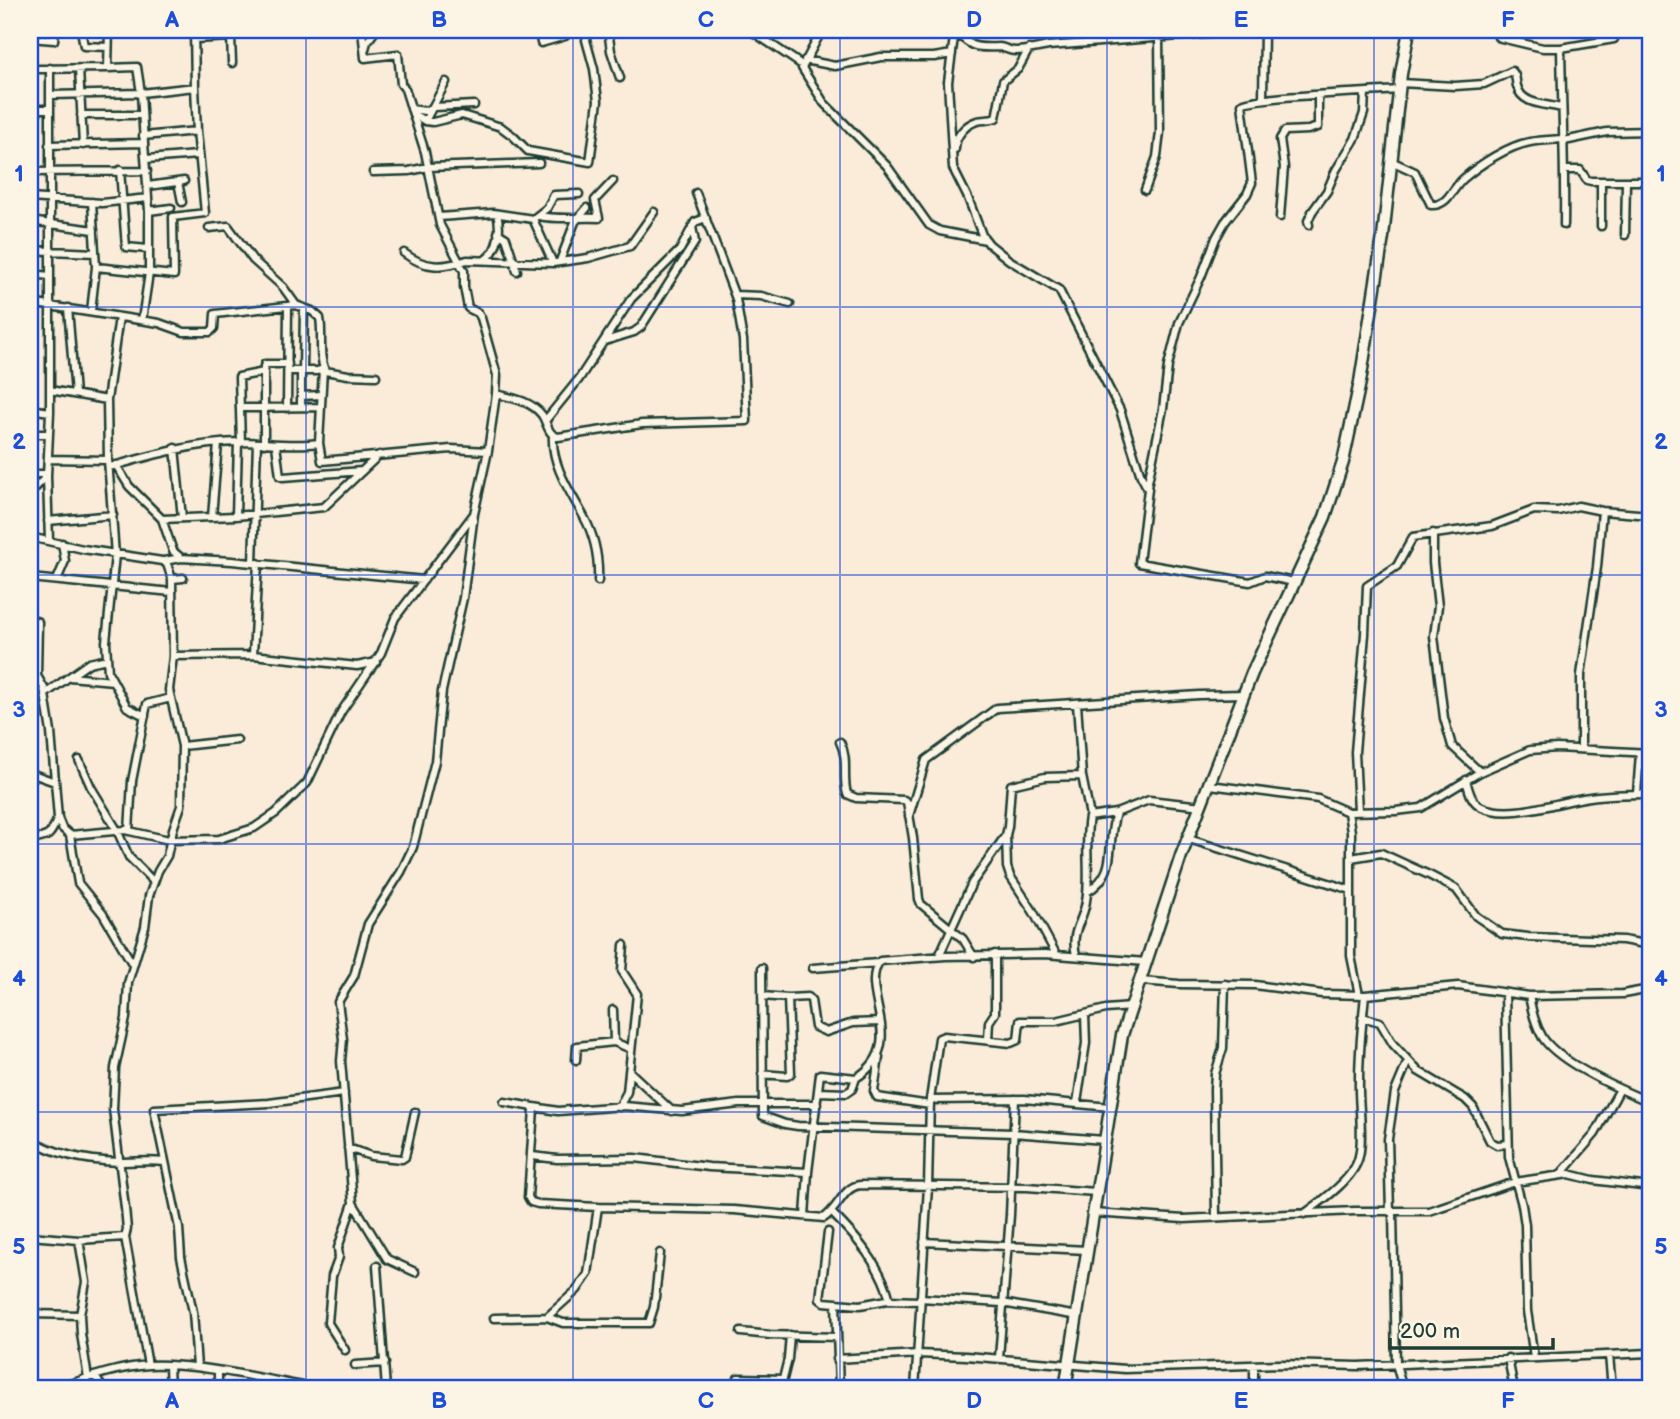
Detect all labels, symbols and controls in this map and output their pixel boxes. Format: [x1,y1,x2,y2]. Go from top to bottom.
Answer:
text: A [164,6,180,34]
text: B [431,6,447,34]
text: C [698,6,714,34]
text: D [966,6,982,34]
text: E [1234,6,1249,34]
text: F [1501,6,1515,34]
text: 1 [14,160,24,188]
text: 1 [1656,160,1666,188]
text: 2 [12,428,26,456]
text: 2 [1654,428,1668,456]
text: 3 [12,696,26,724]
text: 3 [1654,696,1668,724]
text: 4 [12,965,26,993]
text: 4 [1654,965,1668,993]
text: 5 [12,1233,26,1261]
text: 5 [1654,1233,1668,1261]
scale bar [1390,1307,1552,1351]
text: 200 m [1400,1319,1460,1344]
text: A [164,1387,180,1415]
text: B [431,1387,447,1415]
text: C [698,1387,714,1415]
text: D [966,1387,982,1415]
text: E [1234,1387,1249,1415]
text: F [1501,1387,1515,1415]

